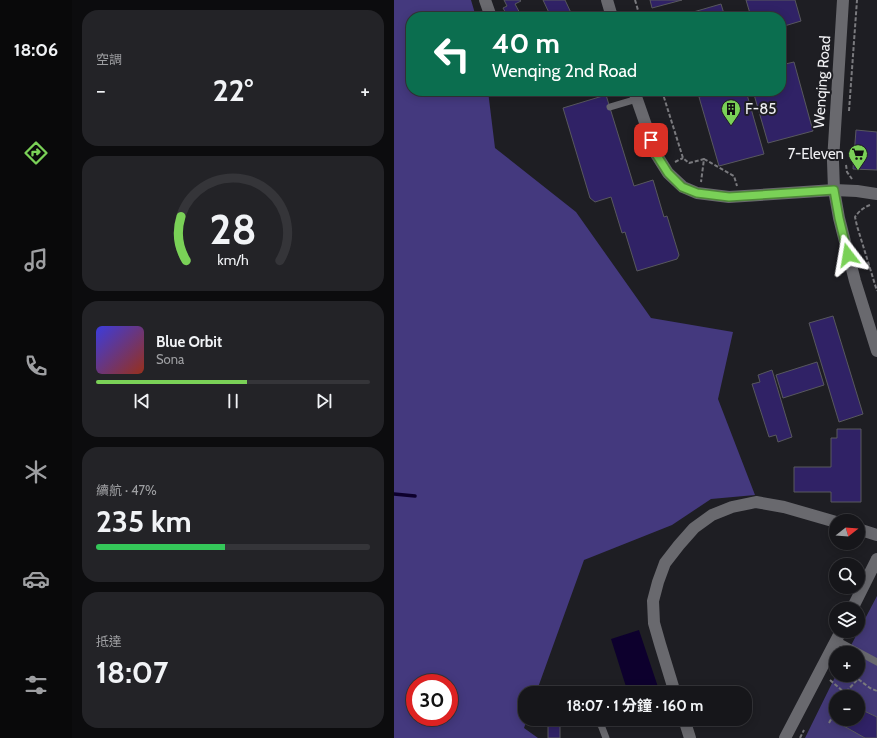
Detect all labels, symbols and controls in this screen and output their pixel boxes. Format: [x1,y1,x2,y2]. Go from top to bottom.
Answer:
text: 40 m [492,26,560,60]
icon: left [426,28,478,80]
street label: Wenqing Road [810,35,834,129]
text: 18:06 [14,39,58,61]
text: 空調 [96,51,122,67]
text: Wenqing 2nd Road [492,60,637,82]
text: 22° [213,72,253,109]
text: − [96,77,106,104]
text: + [360,77,370,104]
building icon: F-85 [720,98,742,126]
place label: F-85 [745,100,776,118]
pin [634,123,668,157]
icon: arrive [640,129,662,151]
icon: directions [22,139,50,167]
supermarket icon: 7-Eleven [847,143,869,171]
place label: 7-Eleven [788,145,844,163]
text: 28 [209,204,257,254]
position arrow [827,234,869,276]
icon: music [22,246,50,274]
text: km/h [217,251,249,269]
text: Blue Orbit [156,333,222,351]
text: Sona [156,351,184,367]
icon: phone [22,352,50,380]
icon: previous [131,390,153,412]
icon: pause [222,390,244,412]
icon: next [313,390,335,412]
icon: climate [22,458,50,486]
text: 續航 · 47% [96,482,157,498]
text: 235 km [96,503,192,540]
north arrow [829,514,865,550]
map controls [829,514,865,726]
button: search [829,558,865,594]
icon: car [22,565,50,593]
button: layers [829,602,865,638]
text: 抵達 [96,633,122,649]
button: + [829,646,865,682]
text: 18:07 [96,654,168,691]
icon: filters [22,671,50,699]
speed limit sign: 30 [406,674,458,726]
button: − [829,690,865,726]
text: 18:07 · 1 分鐘 · 160 m [567,697,703,715]

